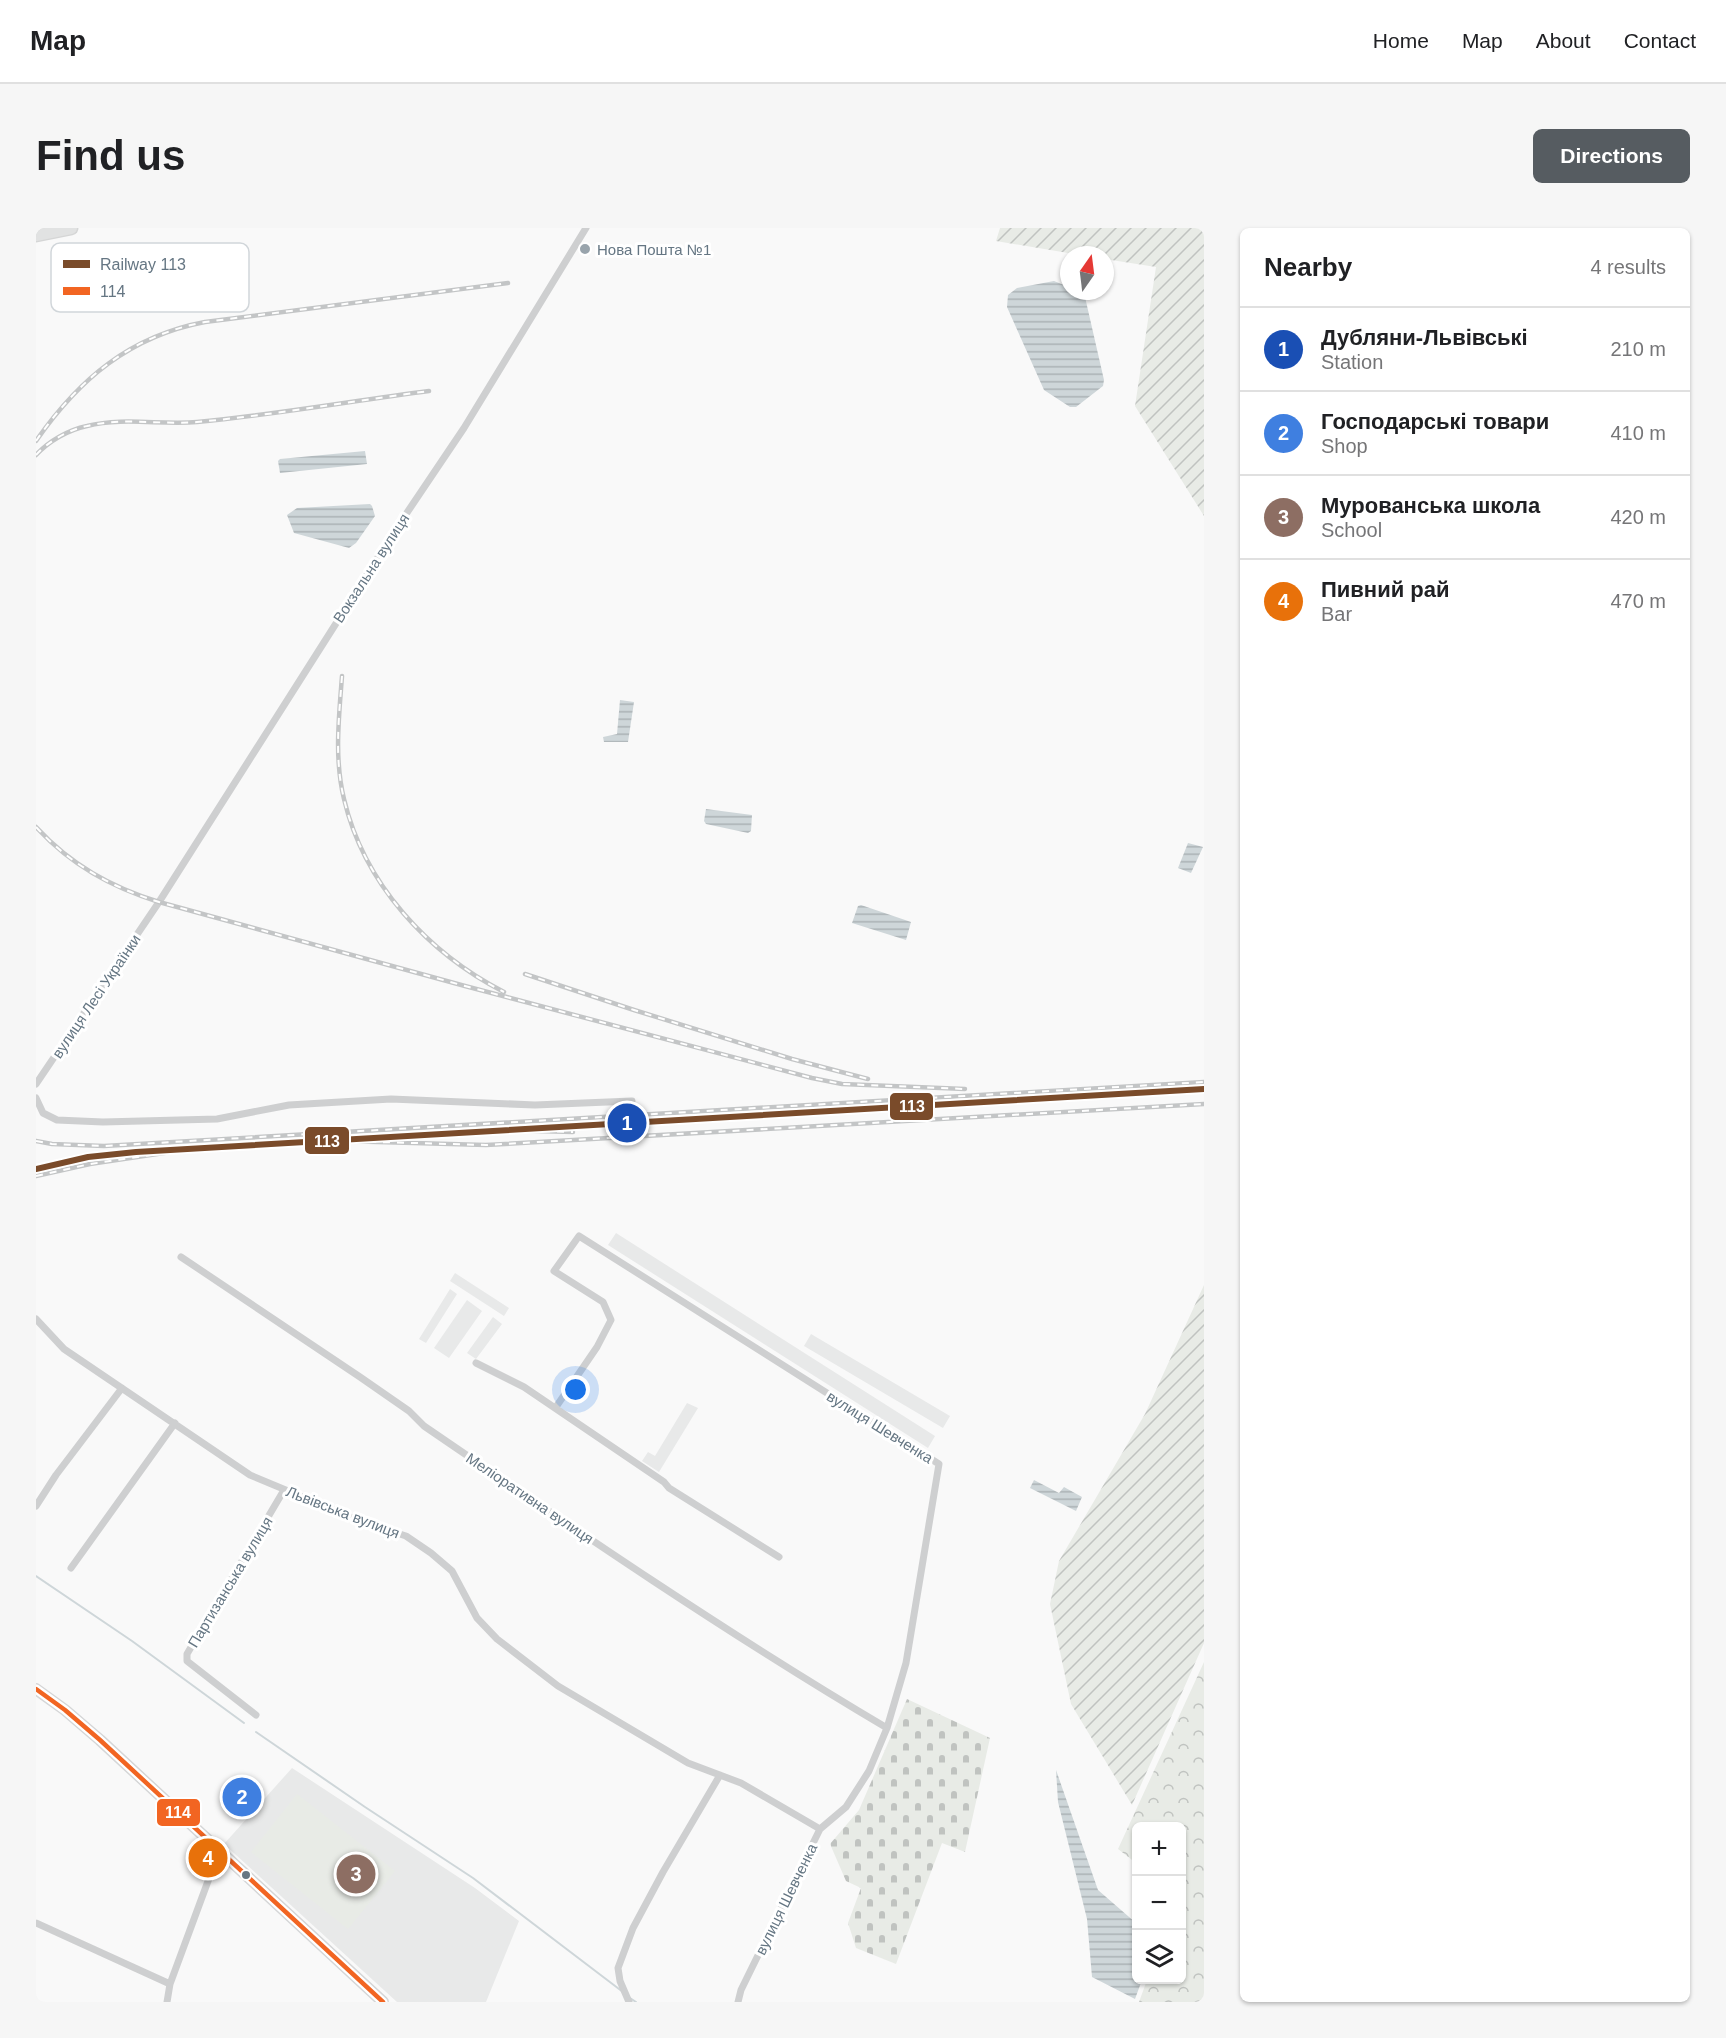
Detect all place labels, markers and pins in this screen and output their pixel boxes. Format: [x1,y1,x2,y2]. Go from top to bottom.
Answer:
place label: Нова Пошта №1 [597,241,711,258]
marker: Нова Пошта №1 [578,242,592,256]
pin: 1 [608,1100,646,1146]
pin: 2 [222,1774,262,1820]
pin: 4 [188,1836,228,1880]
pin: 3 [336,1852,376,1896]
unlabelled marker [240,1869,252,1881]

